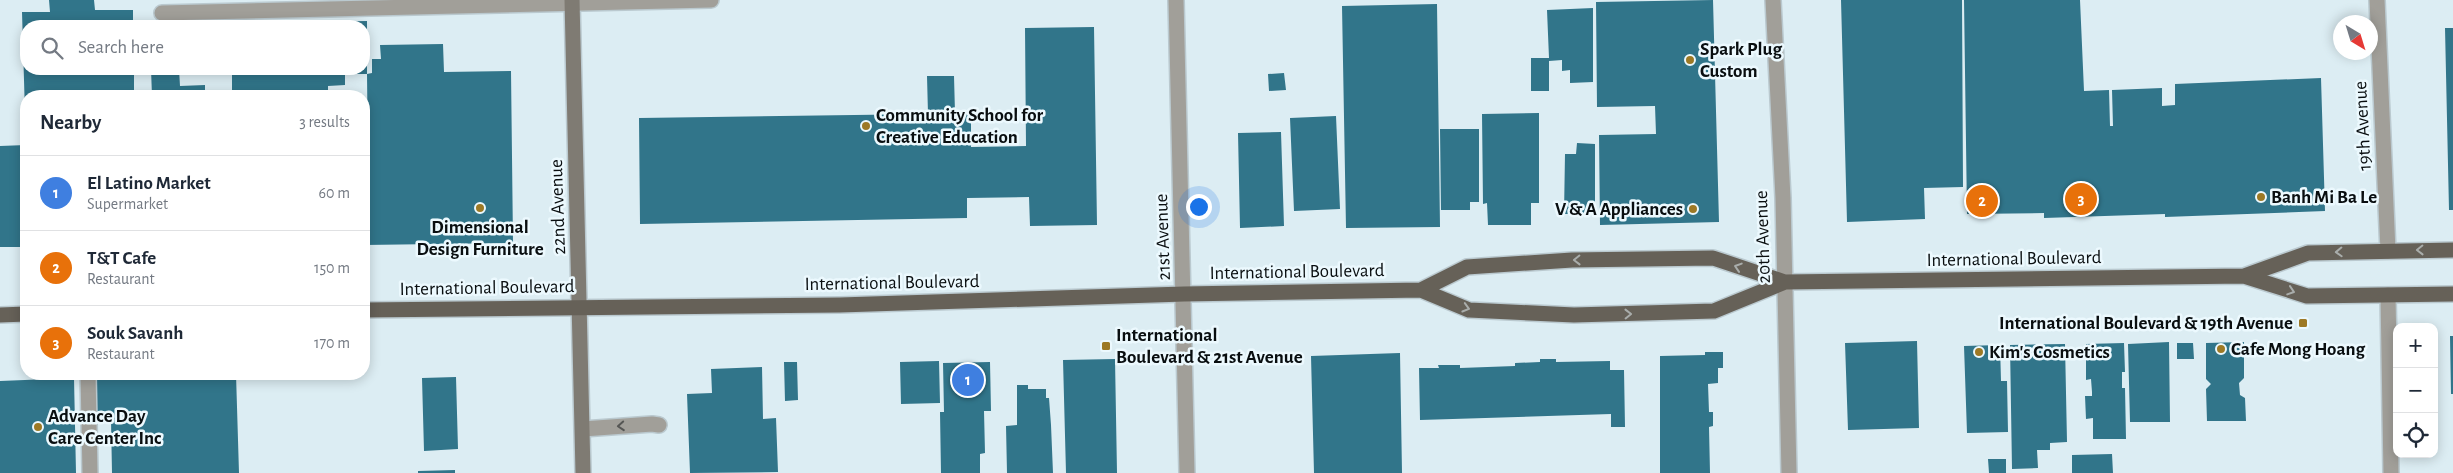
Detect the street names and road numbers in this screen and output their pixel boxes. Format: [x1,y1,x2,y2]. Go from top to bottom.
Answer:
street label: 19th Avenue [2351,81,2375,171]
street label: 22nd Avenue [547,159,569,255]
street label: 20th Avenue [1752,190,1774,284]
street label: 21st Avenue [1152,193,1174,281]
street label: International Boulevard [1926,248,2102,270]
street label: International Boulevard [1209,261,1385,283]
street label: International Boulevard [804,272,980,294]
street label: International Boulevard [399,277,575,299]

